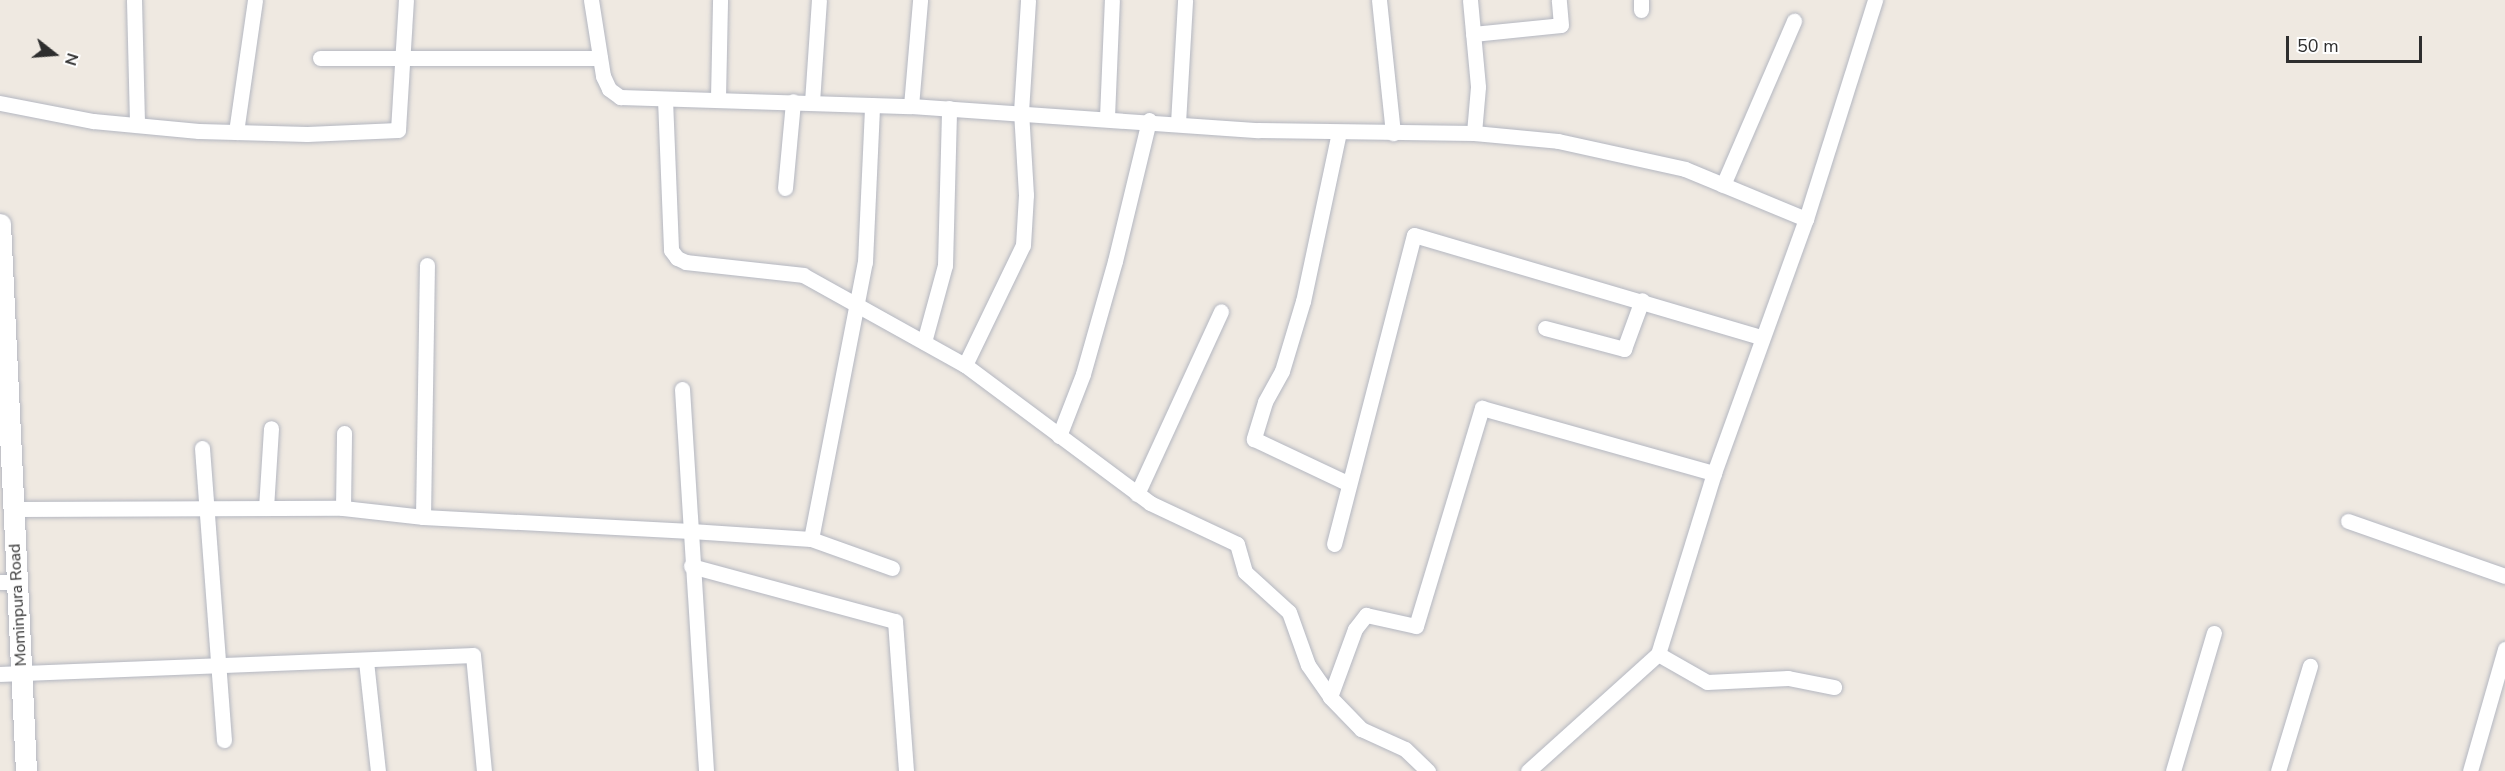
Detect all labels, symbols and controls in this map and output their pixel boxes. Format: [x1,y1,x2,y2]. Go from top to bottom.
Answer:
north arrow [24,24,84,84]
scale bar [2289,24,2426,62]
text: 50 m [2297,34,2339,58]
text: N [59,50,83,68]
street label: Mominpura Road [5,543,31,667]

